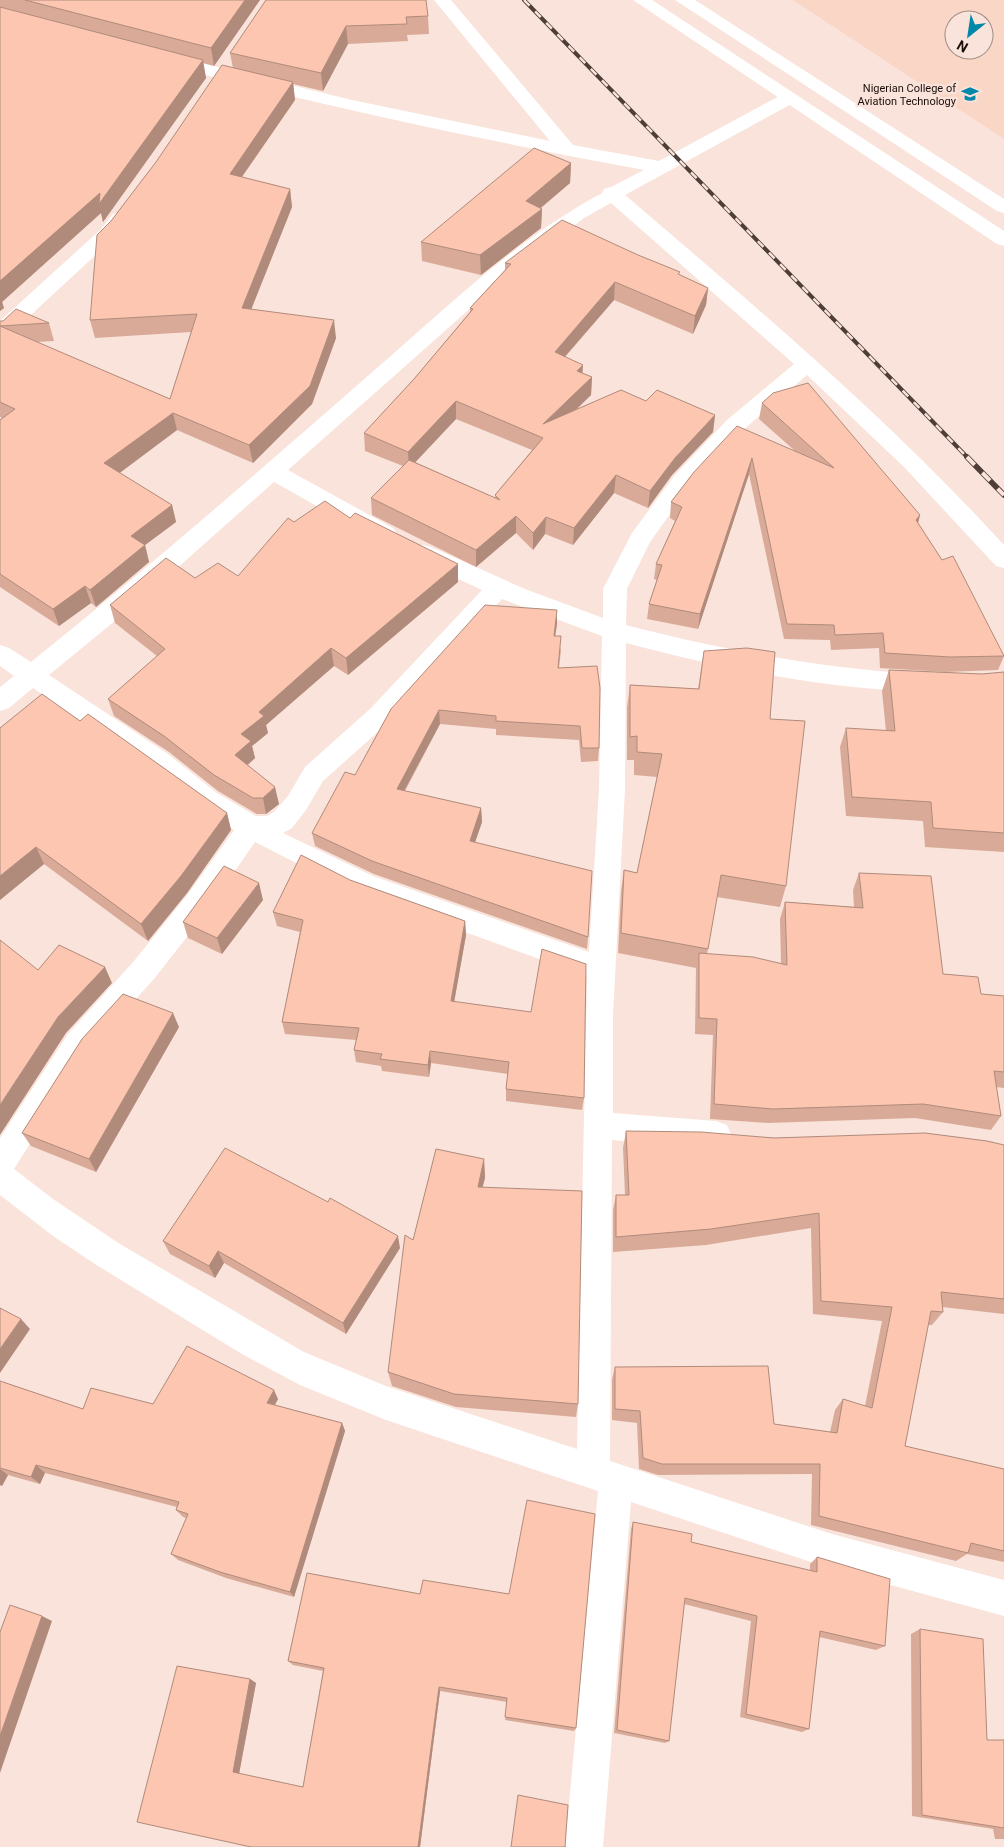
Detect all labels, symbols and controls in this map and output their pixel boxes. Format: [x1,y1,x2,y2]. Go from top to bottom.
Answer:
north arrow [944,10,994,60]
text: N [954,37,971,56]
place label: Nigerian College of Aviation Technology [858,82,957,108]
school or university icon: Nigerian College of Aviation Technology [960,84,980,104]

